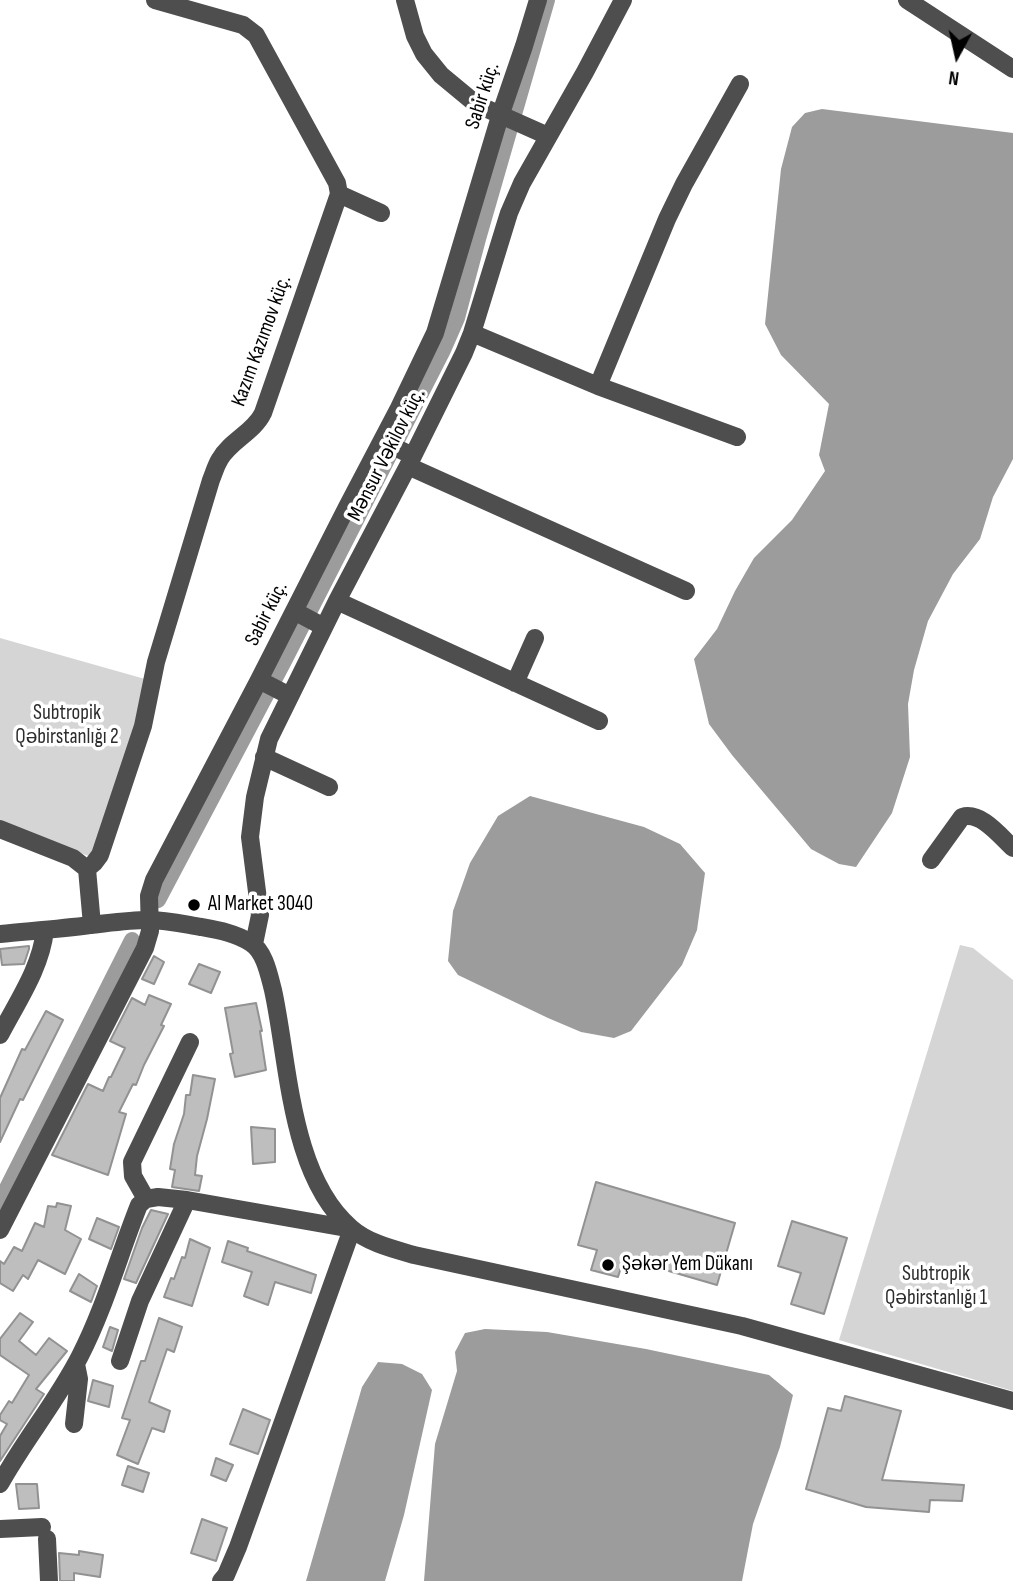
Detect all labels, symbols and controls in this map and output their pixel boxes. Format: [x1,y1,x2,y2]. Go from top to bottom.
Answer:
north arrow [922,21,992,91]
street label: Sabir küç. [460,59,506,133]
text: N [947,65,961,89]
street label: Kazım Kazımov küç. [227,272,297,410]
street label: Mənsur Vəkilov küç. [343,384,431,526]
street label: Sabir küç. [240,578,294,650]
park label: Subtropik Qəbirstanlığı 2 [15,701,119,751]
place label: Al Market 3040 [208,892,313,918]
marker: Al Market 3040 [186,897,202,913]
place label: Şəkər Yem Dükanı [622,1252,753,1278]
marker: Şəkər Yem Dükanı [600,1257,616,1273]
park label: Subtropik Qəbirstanlığı 1 [885,1262,987,1312]

